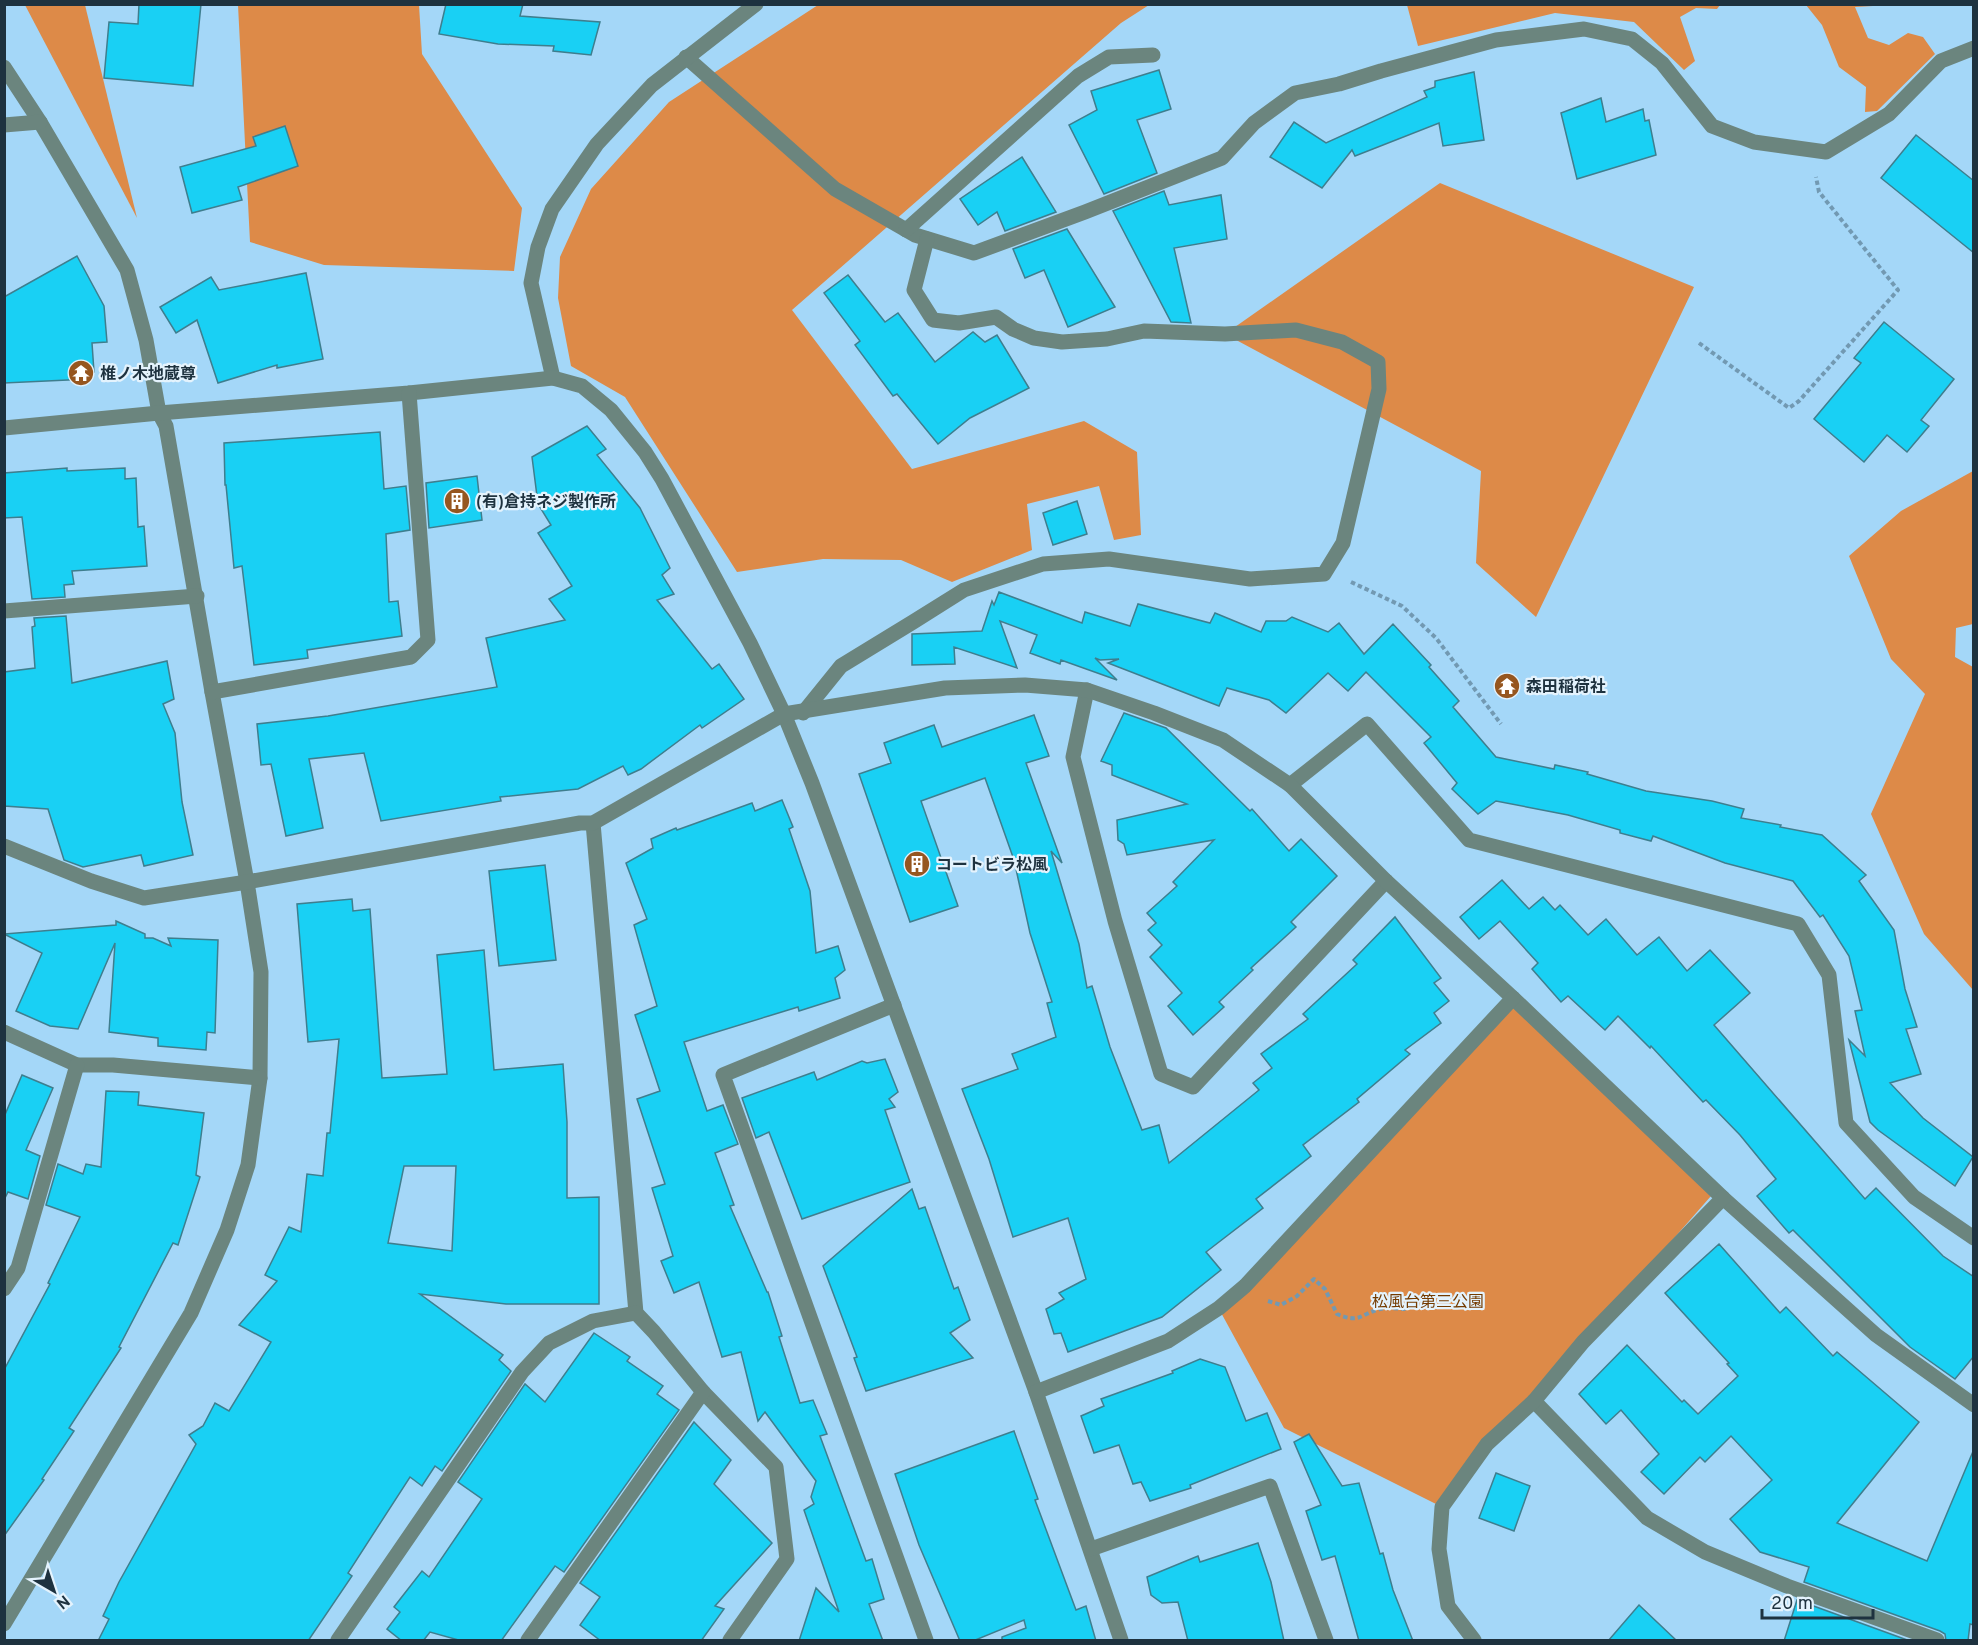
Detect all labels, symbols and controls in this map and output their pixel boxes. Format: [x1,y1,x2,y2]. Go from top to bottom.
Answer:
temple icon: 椎ノ木地蔵尊 [66,358,96,388]
place label: 椎ノ木地蔵尊 [100,365,196,385]
building icon: (有)倉持ネジ製作所 [442,486,472,516]
place label: (有)倉持ネジ製作所 [476,492,616,513]
temple icon: 森田稲荷社 [1492,671,1522,701]
place label: 森田稲荷社 [1526,677,1606,698]
building icon: コートビラ松風 [902,849,932,879]
place label: コートビラ松風 [936,856,1048,876]
park label: 松風台第三公園 [1372,1293,1484,1313]
north arrow [24,1561,84,1621]
scale bar [1762,1582,1873,1620]
text: N [51,1590,73,1612]
text: 20 m [1771,1593,1813,1616]

